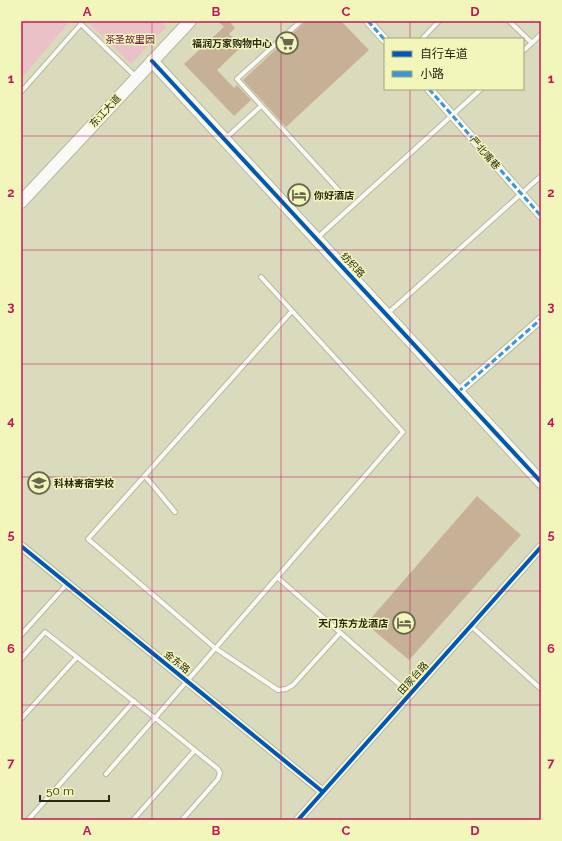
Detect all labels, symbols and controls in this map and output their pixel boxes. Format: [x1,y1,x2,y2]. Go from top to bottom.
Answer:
text: A [83,4,92,19]
text: B [212,4,221,19]
text: C [342,4,351,19]
text: D [470,4,480,19]
supermarket icon: 福润万家购物中心 [274,30,300,56]
park label: 茶圣故里园 [105,34,155,45]
place label: 福润万家购物中心 [192,38,272,49]
legend [384,38,524,90]
text: 自行车道 [420,47,468,61]
text: 小路 [420,67,444,81]
text: 1 [8,71,15,86]
text: 1 [548,71,555,86]
street label: 东江大道 [87,93,123,129]
street label: 严北嘴巷 [468,134,502,172]
hotel icon: 你好酒店 [286,182,312,208]
text: 2 [7,185,15,200]
text: 2 [547,185,555,200]
place label: 你好酒店 [313,190,354,201]
street label: 纺织路 [339,250,367,280]
text: 3 [7,299,15,314]
text: 3 [547,299,555,314]
text: 4 [7,413,15,428]
text: 4 [547,413,555,428]
school or university icon: 科林寄宿学校 [26,470,52,496]
place label: 科林寄宿学校 [54,477,114,489]
text: 5 [7,527,15,542]
text: 5 [547,527,555,542]
hotel icon: 天门东方龙酒店 [391,610,417,636]
place label: 天门东方龙酒店 [318,617,388,629]
text: 6 [7,641,15,656]
text: 6 [547,641,555,656]
street label: 金东路 [162,648,192,676]
street label: 田家台路 [396,659,430,697]
text: 7 [7,755,15,770]
text: 7 [547,755,555,770]
scale bar [40,777,109,803]
text: 50 m [46,784,74,798]
text: A [83,823,92,838]
text: B [212,823,221,838]
text: C [342,823,351,838]
text: D [470,823,480,838]

